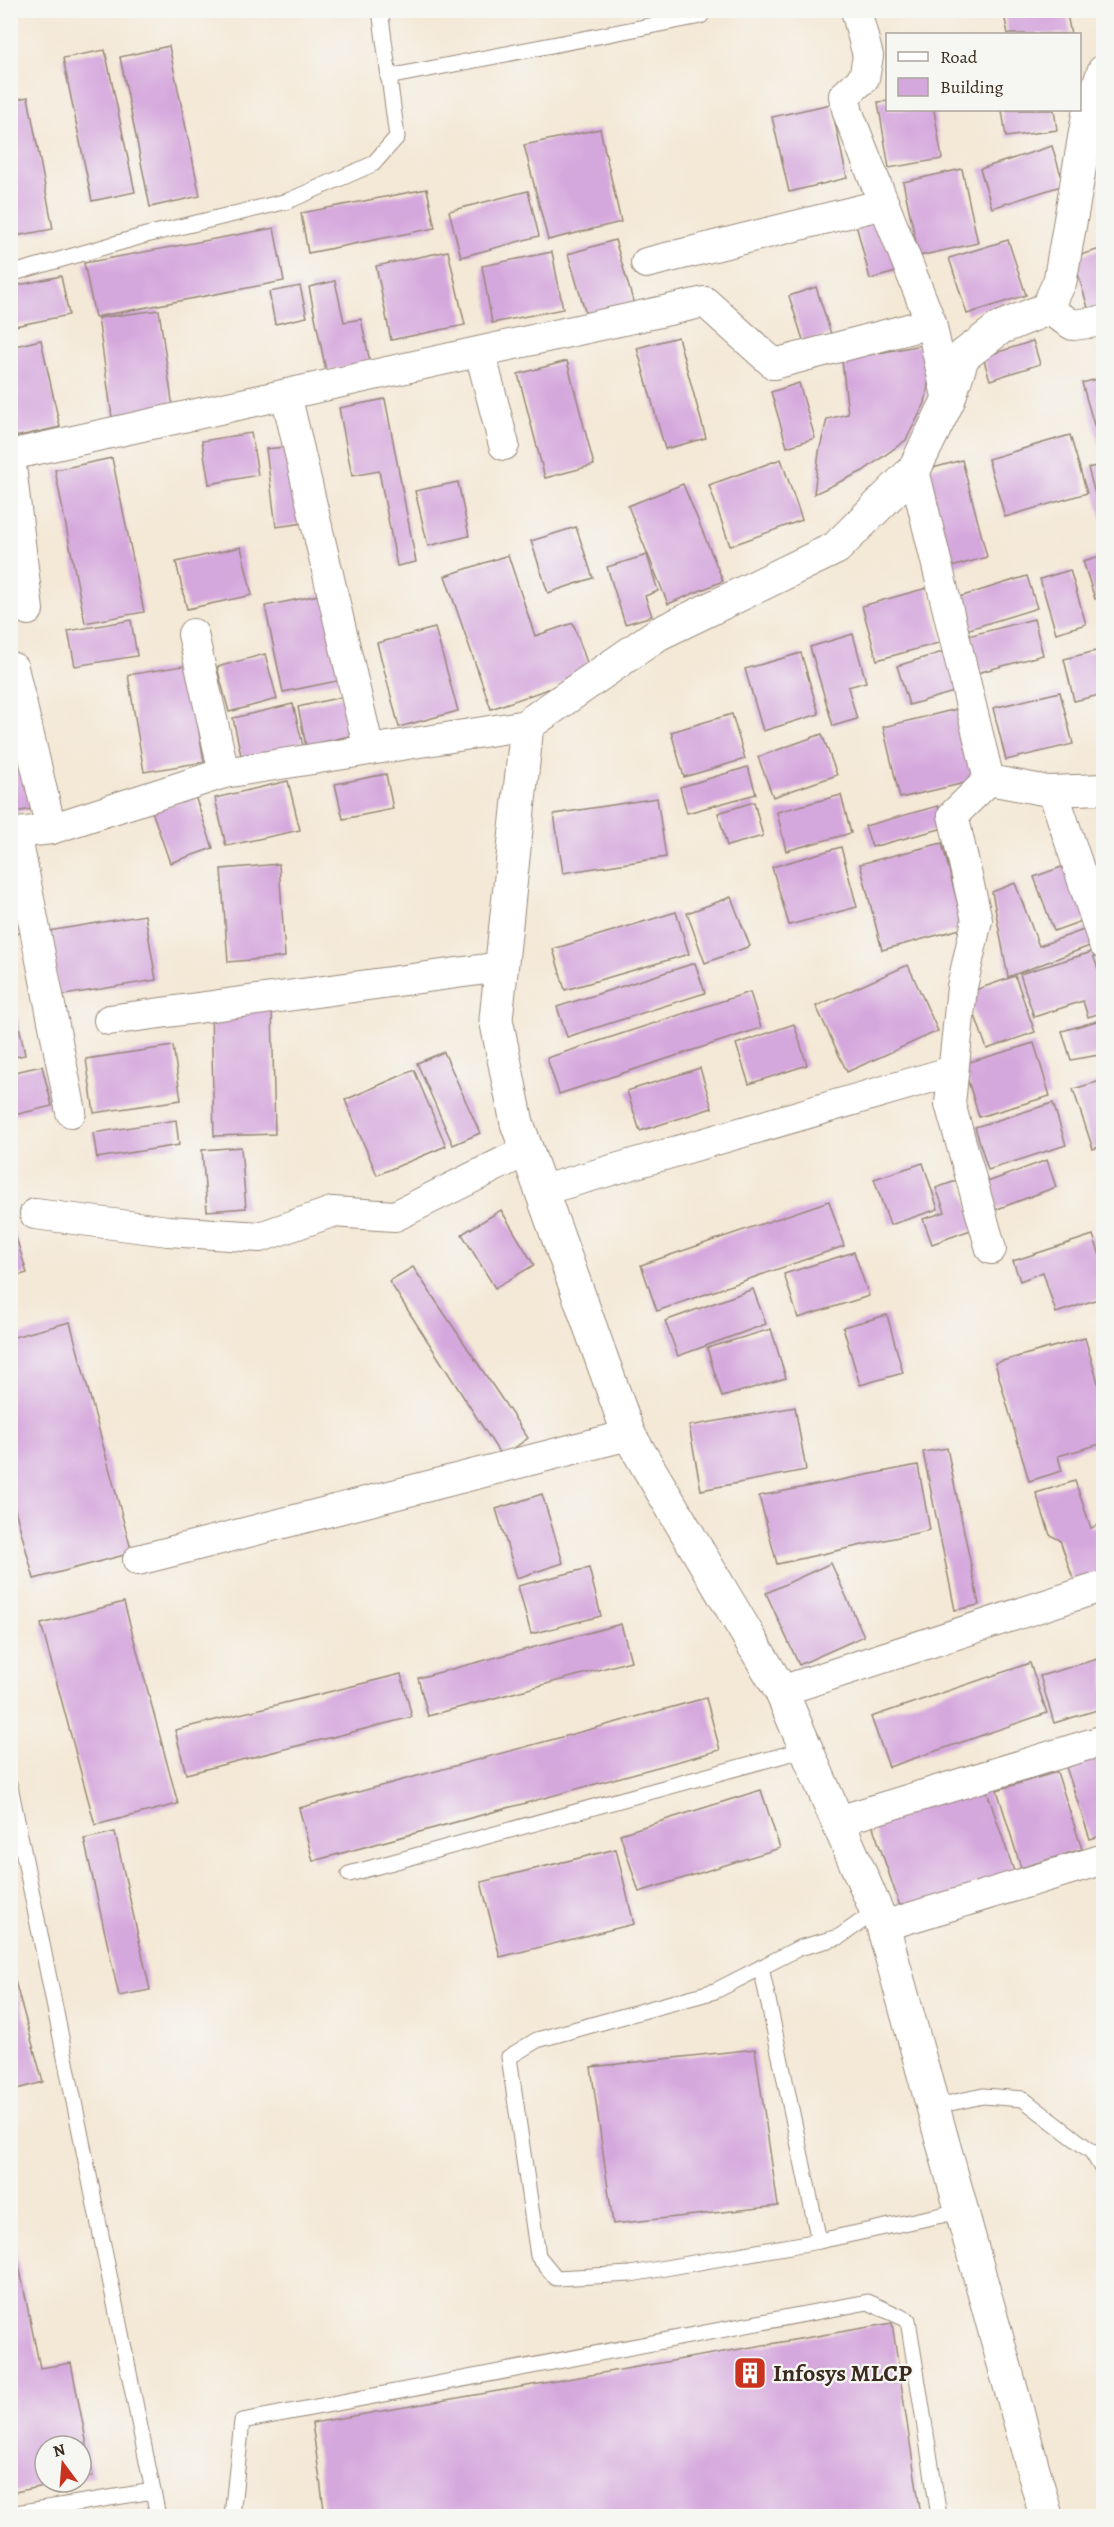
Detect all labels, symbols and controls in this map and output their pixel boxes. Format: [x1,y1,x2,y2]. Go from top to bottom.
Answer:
legend [886,33,1081,111]
text: Road [940,45,978,69]
text: Building [940,75,1004,99]
building icon: Infosys MLCP [732,2355,768,2391]
place label: Infosys MLCP [773,2357,912,2389]
north arrow [33,2434,93,2494]
text: N [51,2438,68,2463]

